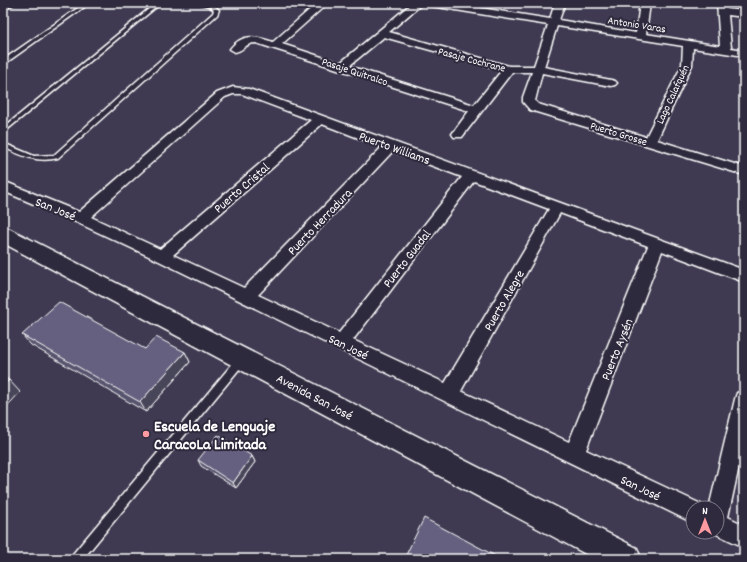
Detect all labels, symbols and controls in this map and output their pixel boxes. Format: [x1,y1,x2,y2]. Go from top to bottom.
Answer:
street label: Antonio Varas [606,13,667,39]
street label: Pasaje Cochrane [436,44,507,78]
street label: Pasaje Quitralco [319,55,390,91]
street label: Lago Calafquén [653,63,695,127]
street label: Puerto Grosse [588,119,649,151]
street label: Puerto Williams [356,128,432,171]
street label: Puerto Cristal [210,159,275,219]
street label: Puerto Herradura [284,184,358,260]
street label: San José [32,194,79,227]
street label: Puerto Guadal [379,226,437,293]
street label: Puerto Alegre [480,267,530,335]
street label: Puerto Aysén [597,316,639,384]
street label: San José [325,330,371,366]
street label: Avenida San José [272,370,356,427]
place label: Escuela de Lenguaje CaracoLa Limitada [154,416,275,457]
marker: Escuela de Lenguaje CaracoLa Limitada [141,429,151,439]
street label: San José [617,471,663,507]
north arrow [685,500,725,540]
text: N [702,504,708,520]

